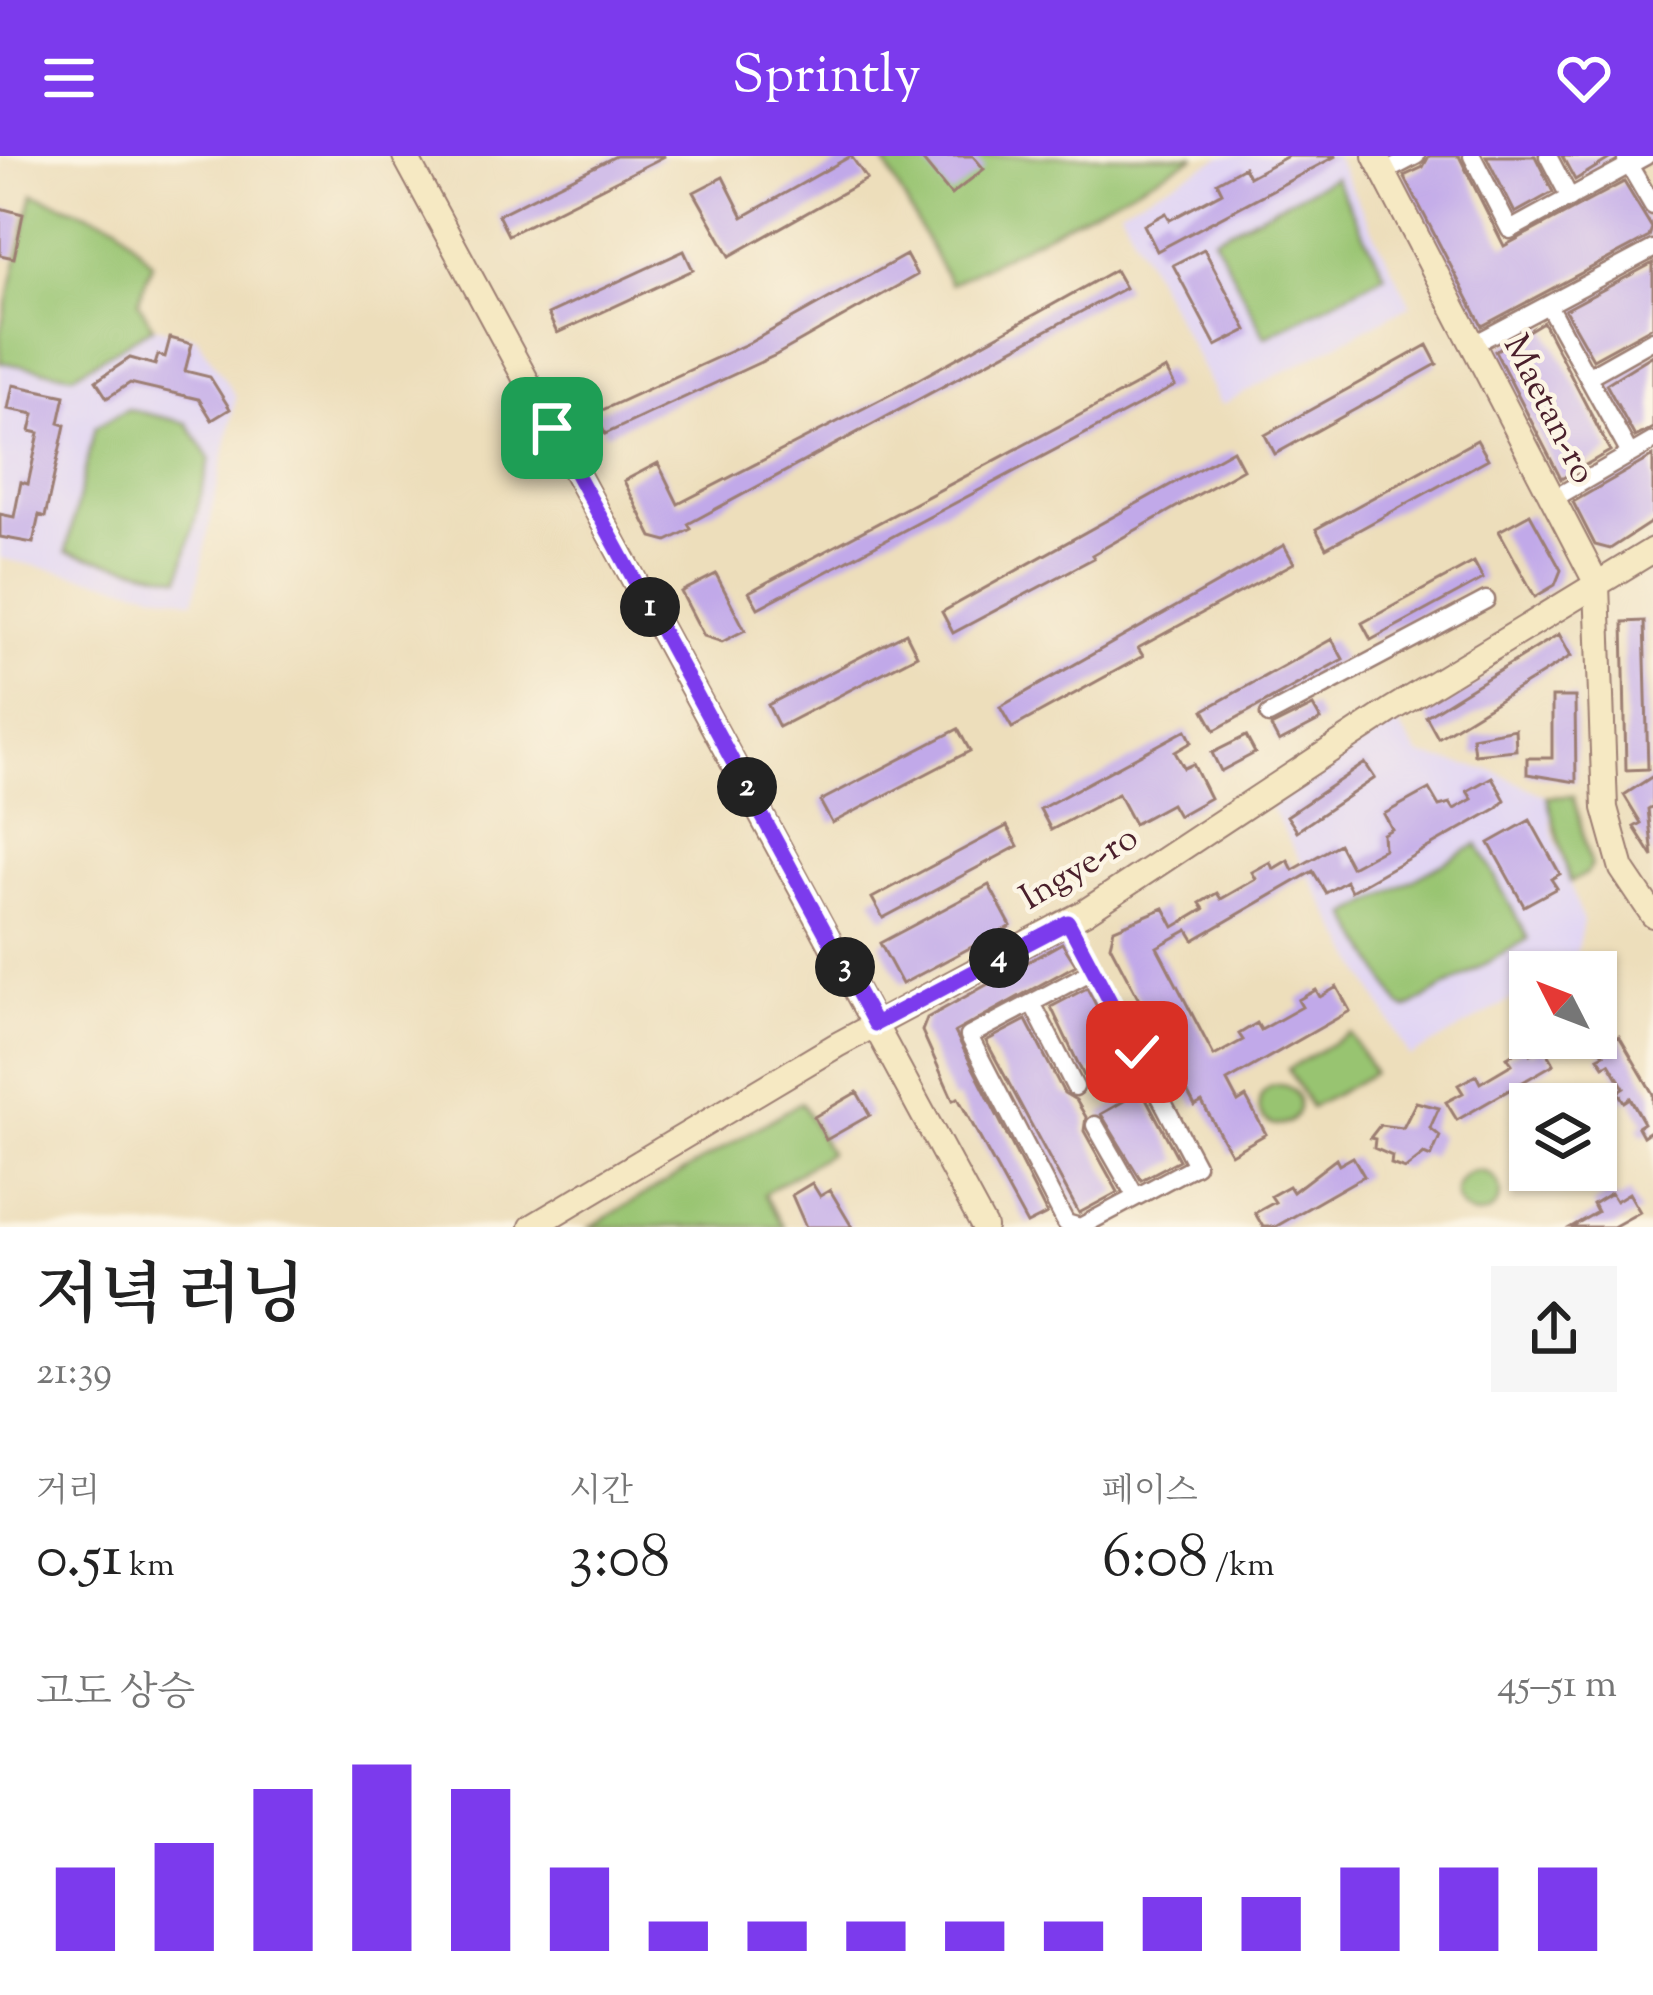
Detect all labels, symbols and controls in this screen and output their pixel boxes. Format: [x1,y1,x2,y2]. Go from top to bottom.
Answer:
text: Sprintly [732,39,921,117]
icon: menu [36,45,102,111]
icon: heart [1551,45,1617,111]
street label: Maetan-ro [1488,326,1608,494]
pin [501,377,603,479]
icon: arrive [519,395,585,461]
pin: 1 [620,577,680,637]
text: 1 [644,583,656,631]
pin: 2 [717,757,777,817]
text: 2 [739,763,755,811]
street label: Ingye-ro [1011,813,1149,925]
pin: 4 [969,928,1029,988]
text: 4 [991,934,1007,982]
pin: 3 [815,937,875,997]
text: 3 [838,943,852,991]
north arrow [1509,951,1617,1059]
map controls [1509,951,1617,1191]
pin [1086,1001,1188,1103]
icon: check [1104,1019,1170,1085]
button: layers [1509,1083,1617,1191]
text: 저녁 러닝 [36,1253,305,1348]
button: share [1491,1266,1617,1392]
text: 21:39 [36,1346,112,1402]
text: 거리 [36,1469,100,1517]
text: 시간 [569,1469,633,1517]
text: 페이스 [1102,1469,1198,1517]
text: 0.51 [36,1517,122,1604]
text: 3:08 [569,1517,670,1604]
text: 6:08 [1102,1517,1208,1604]
text: km [122,1543,174,1591]
text: /km [1208,1543,1275,1591]
text: 45–51 m [1497,1659,1617,1715]
text: 고도 상승 [36,1667,195,1723]

